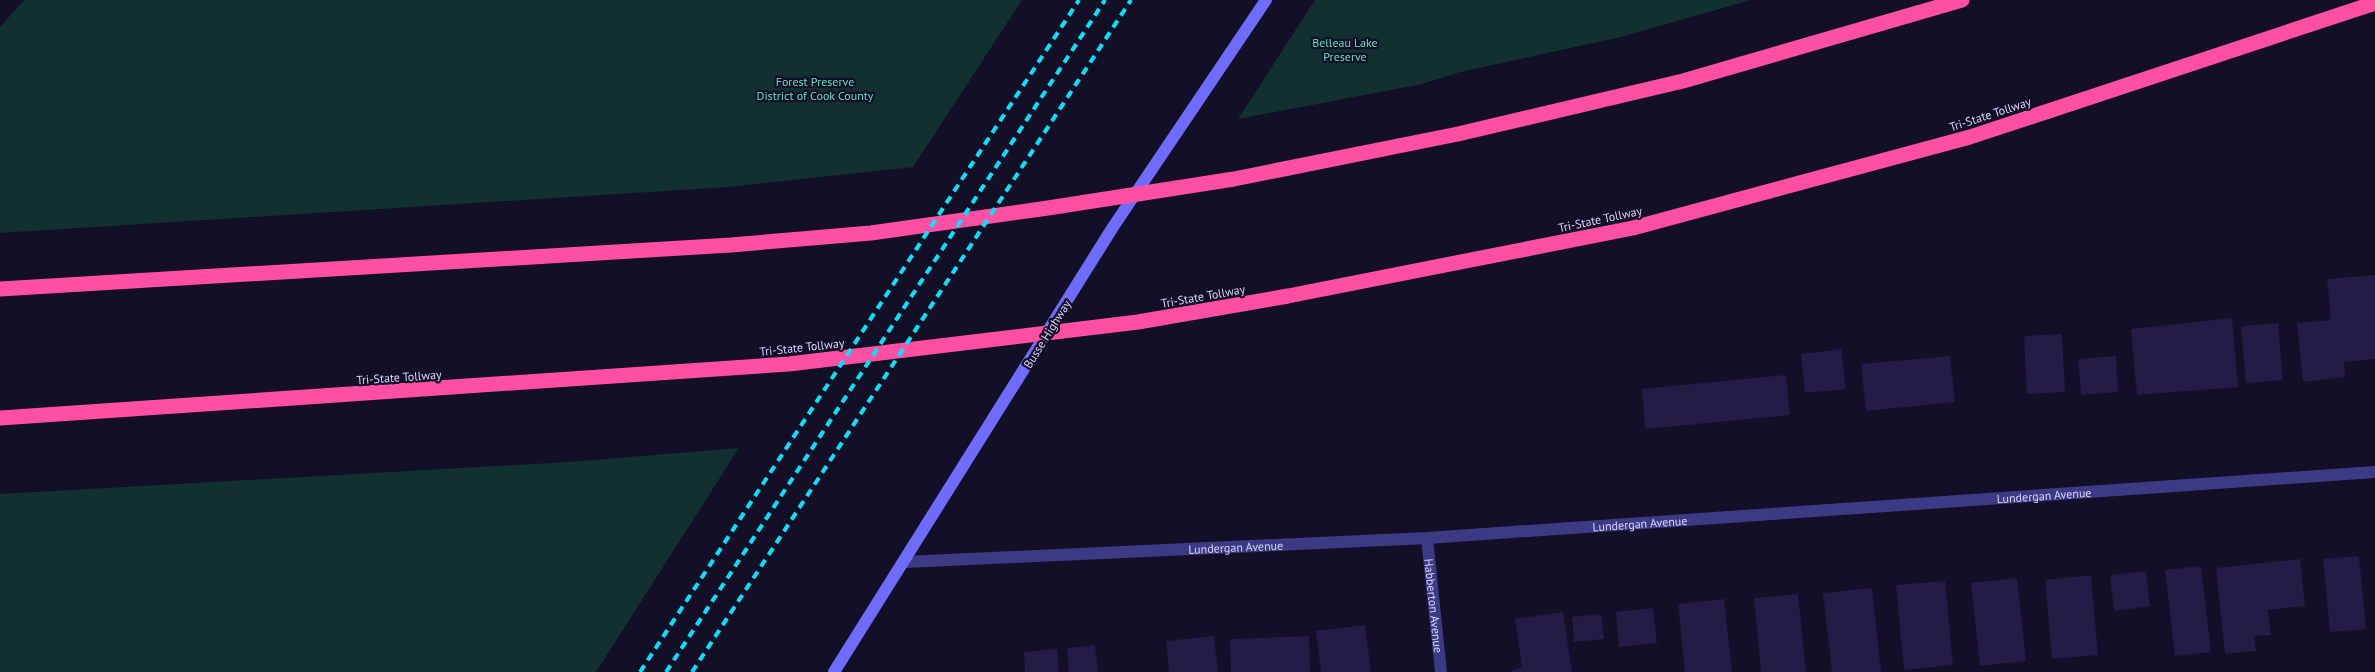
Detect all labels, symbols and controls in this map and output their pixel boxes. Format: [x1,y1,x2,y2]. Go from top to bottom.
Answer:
park label: Belleau Lake Preserve [1312,35,1378,64]
park label: Forest Preserve District of Cook County [757,74,874,103]
street label: Tri-State Tollway [1947,94,2033,134]
street label: Tri-State Tollway [1557,203,1644,235]
street label: Tri-State Tollway [1160,281,1247,311]
street label: Busse Highway [1020,297,1074,371]
street label: Tri-State Tollway [759,335,846,359]
street label: Tri-State Tollway [356,367,442,387]
street label: Lundergan Avenue [1996,484,2092,506]
street label: Lundergan Avenue [1592,512,1688,534]
street label: Lundergan Avenue [1188,537,1283,556]
street label: Habberton Avenue [1422,558,1446,654]

